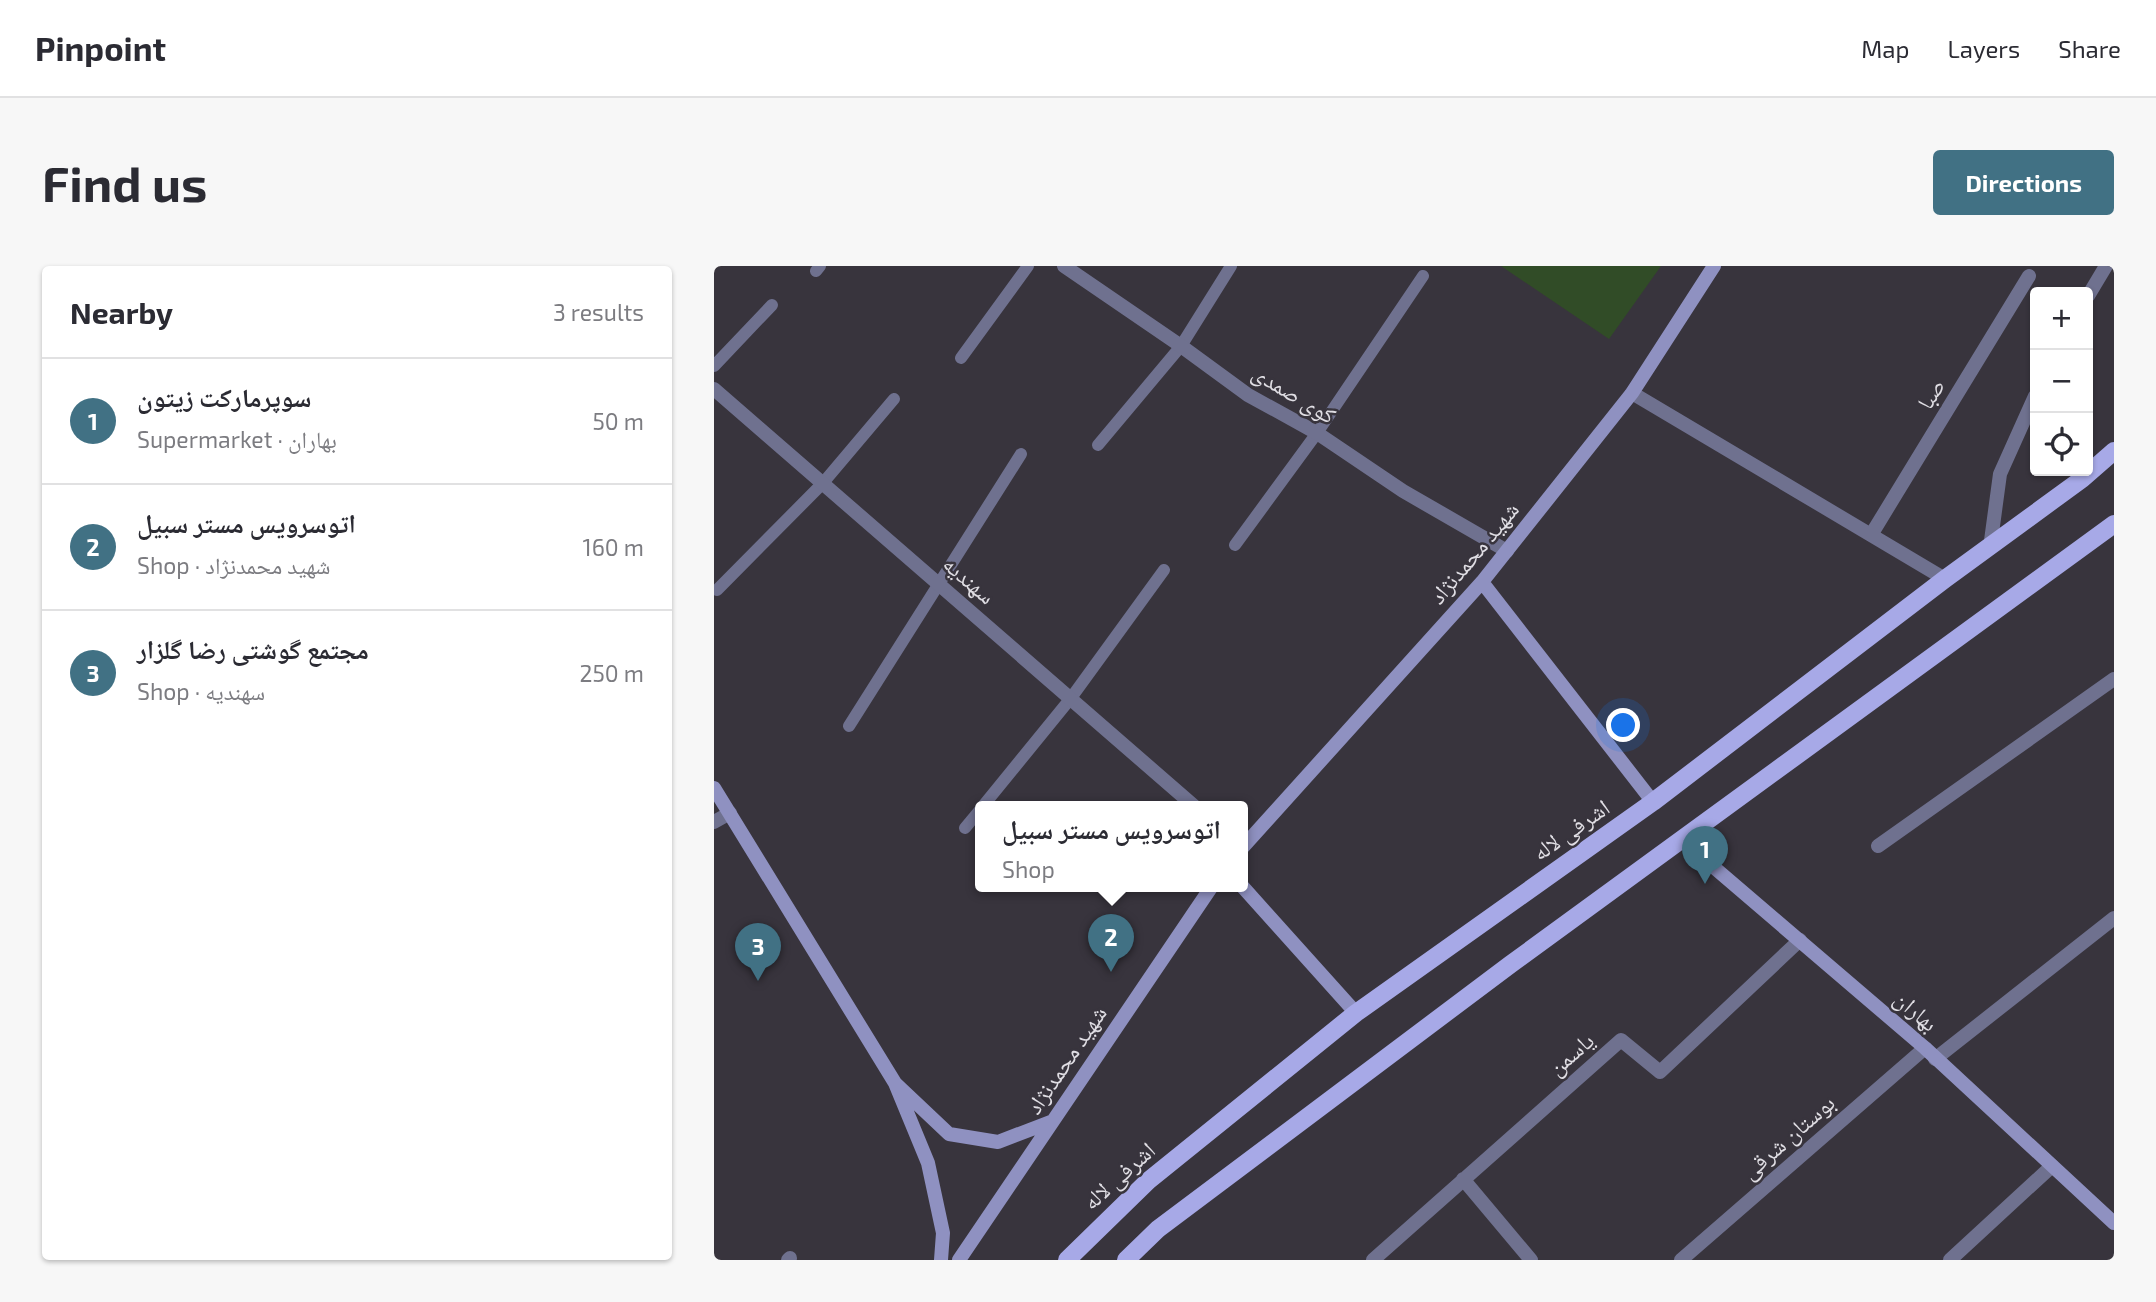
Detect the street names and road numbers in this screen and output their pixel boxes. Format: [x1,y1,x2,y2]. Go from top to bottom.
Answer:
street label: کوی صمدی [1247,357,1342,430]
street label: صبا [1910,373,1951,414]
street label: شهید محمدنژاد [1422,495,1524,609]
street label: سهندیه [938,549,1001,610]
street label: اشرفی لاله [1526,793,1615,867]
street label: بهاران [1888,984,1944,1038]
street label: شهید محمدنژاد [1019,1000,1112,1119]
street label: یاسمن [1542,1026,1600,1082]
street label: بوستان شرقی [1735,1088,1841,1185]
street label: اشرفی لاله [1076,1136,1161,1216]

